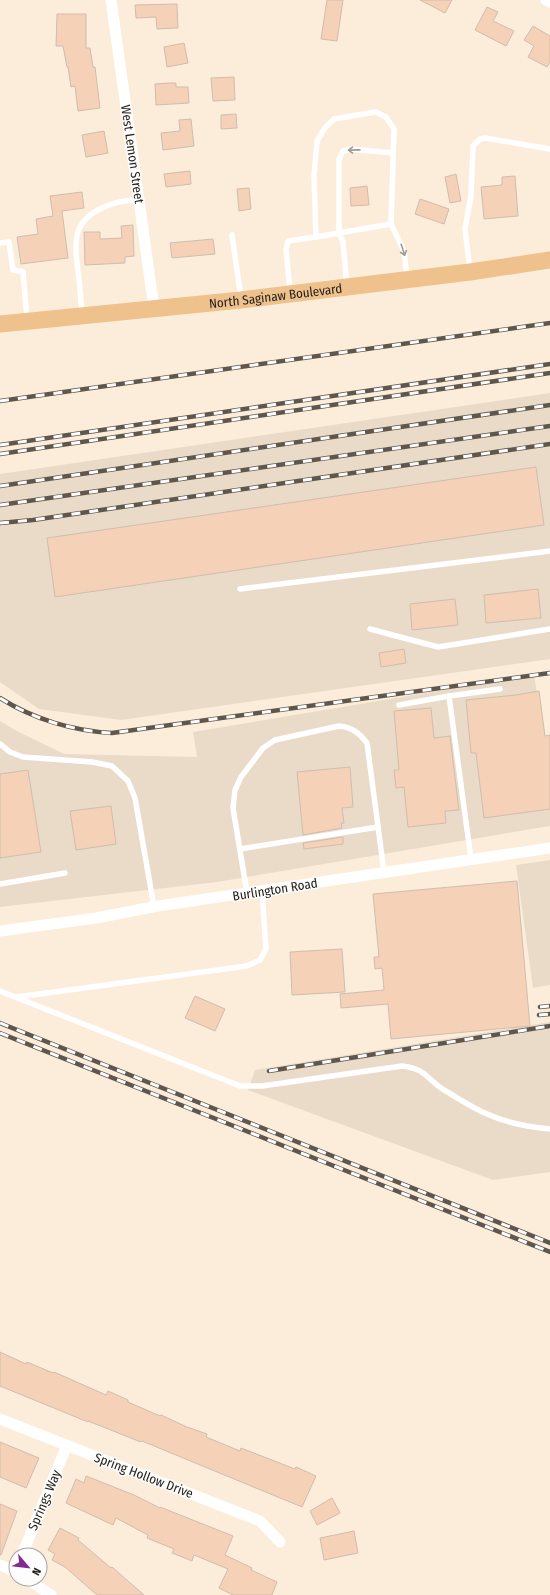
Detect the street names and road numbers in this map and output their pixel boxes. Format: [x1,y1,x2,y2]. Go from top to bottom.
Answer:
street label: West Lemon Street [118,104,147,205]
street label: North Saginaw Boulevard [208,281,343,311]
street label: Burlington Road [231,875,319,904]
street label: Spring Hollow Drive [92,1450,195,1501]
street label: Springs Way [25,1468,64,1533]

